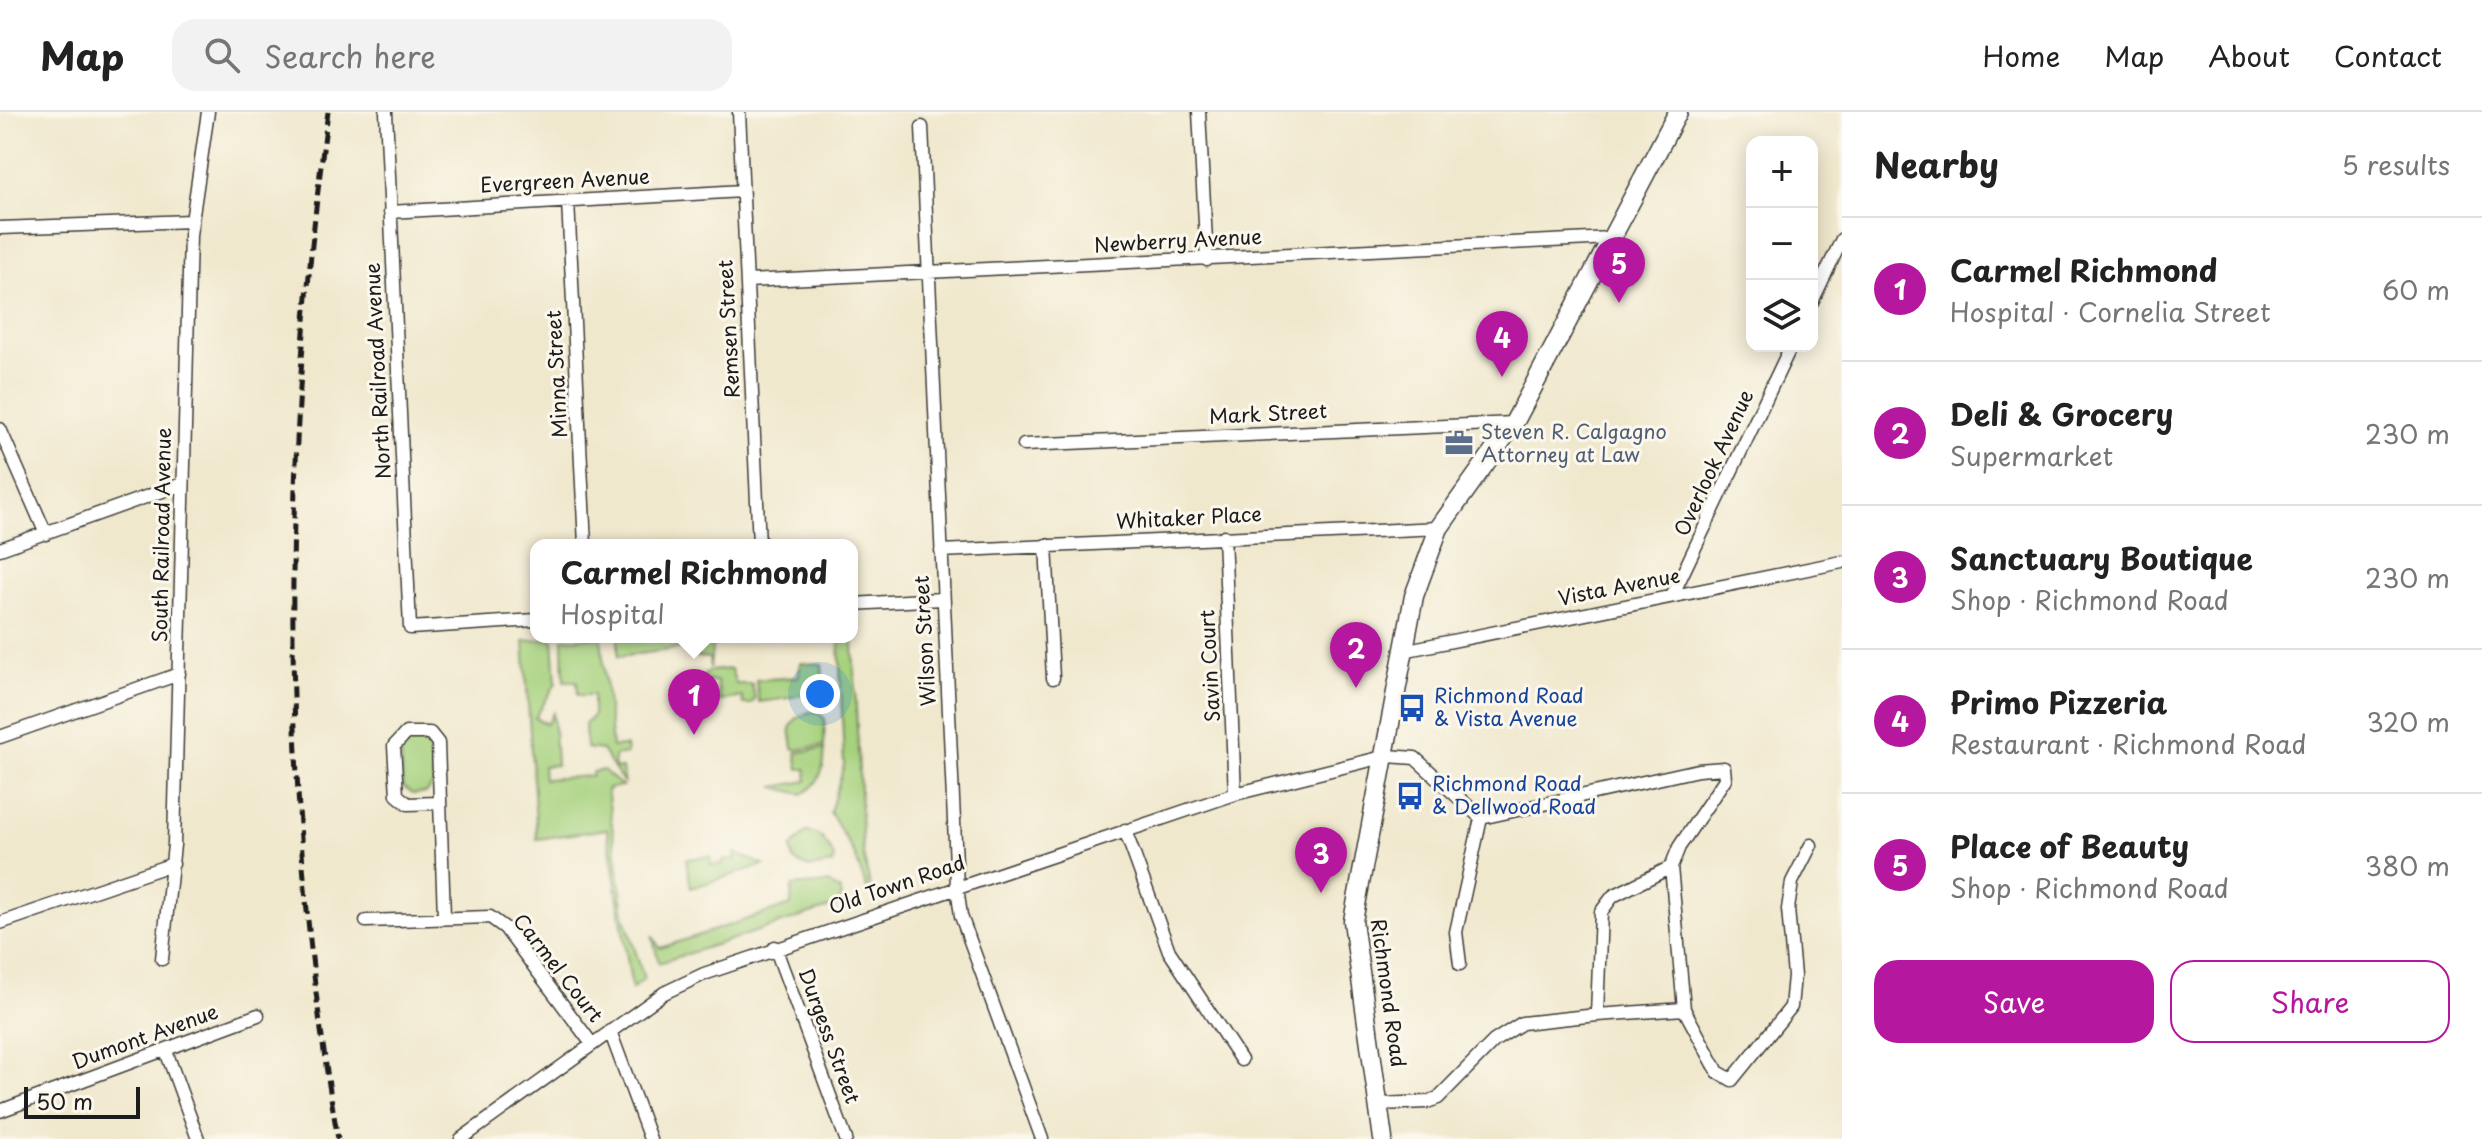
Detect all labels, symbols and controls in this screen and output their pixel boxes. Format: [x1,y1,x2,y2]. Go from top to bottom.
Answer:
search box [172,19,732,91]
text: Map [40,27,124,84]
icon: search [200,33,244,77]
text: Search here [264,33,436,78]
text: Home [1982,34,2060,77]
text: Map [2104,34,2164,77]
text: About [2208,34,2290,77]
text: Contact [2334,34,2442,77]
map controls [1746,136,1818,352]
button: + [1746,136,1818,208]
text: Nearby [1874,138,1999,190]
text: 5 results [2342,145,2450,184]
street label: Evergreen Avenue [479,161,651,199]
button: − [1746,208,1818,280]
street label: Newberry Avenue [1093,221,1263,259]
pin: 5 [1593,237,1645,303]
text: Carmel Richmond [1950,247,2217,292]
street label: Remsen Street [709,259,747,399]
street label: North Railroad Avenue [356,262,398,480]
text: 1 [1894,270,1906,309]
text: 60 m [2382,270,2450,309]
button: layers [1746,280,1818,352]
text: Hospital · Cornelia Street [1950,292,2271,331]
street label: Minna Street [538,309,574,439]
pin: 4 [1476,311,1528,377]
street label: Overlook Avenue [1666,384,1760,541]
text: Deli & Grocery [1950,391,2173,436]
street label: Mark Street [1208,395,1328,431]
text: 2 [1891,414,1909,453]
text: 230 m [2365,414,2450,453]
place label: Steven R. Calgagno Attorney at Law [1481,416,1667,469]
street label: South Railroad Avenue [144,427,178,643]
office icon: Steven R. Calgagno Attorney at Law [1444,428,1474,458]
text: Supermarket [1950,436,2113,475]
street label: Whitaker Place [1115,498,1263,536]
text: Sanctuary Boutique [1950,535,2253,580]
popup [530,539,858,643]
text: Carmel Richmond [560,549,828,594]
text: 3 [1891,558,1909,597]
text: 230 m [2365,558,2450,597]
street label: Vista Avenue [1555,559,1682,613]
street label: Wilson Street [906,575,942,707]
text: Shop · Richmond Road [1950,580,2229,619]
text: Hospital [560,594,665,633]
street label: Savin Court [1191,609,1227,723]
pin: 2 [1330,622,1382,688]
pin: 1 [668,669,720,735]
your location [800,674,840,714]
text: Primo Pizzeria [1950,679,2167,724]
place label: Richmond Road & Vista Avenue [1434,680,1584,733]
bus stop icon: Richmond Road & Vista Avenue [1397,693,1427,723]
text: 4 [1891,702,1909,741]
text: 320 m [2366,702,2450,741]
text: Restaurant · Richmond Road [1950,724,2307,763]
place label: Richmond Road & Dellwood Road [1432,768,1596,821]
bus stop icon: Richmond Road & Dellwood Road [1395,781,1425,811]
text: Place of Beauty [1950,823,2189,868]
pin: 3 [1295,827,1347,893]
text: 5 [1892,846,1908,885]
text: 380 m [2365,846,2450,885]
street label: Old Town Road [824,847,969,921]
text: Shop · Richmond Road [1950,868,2229,907]
street label: Carmel Court [507,906,611,1028]
street label: Richmond Road [1364,917,1414,1069]
button: Save [1874,960,2154,1043]
button: Share [2170,960,2450,1043]
street label: Durgess Street [792,964,868,1108]
street label: Dumont Avenue [67,996,222,1076]
scale bar [24,1083,140,1119]
text: 50 m [36,1084,93,1117]

